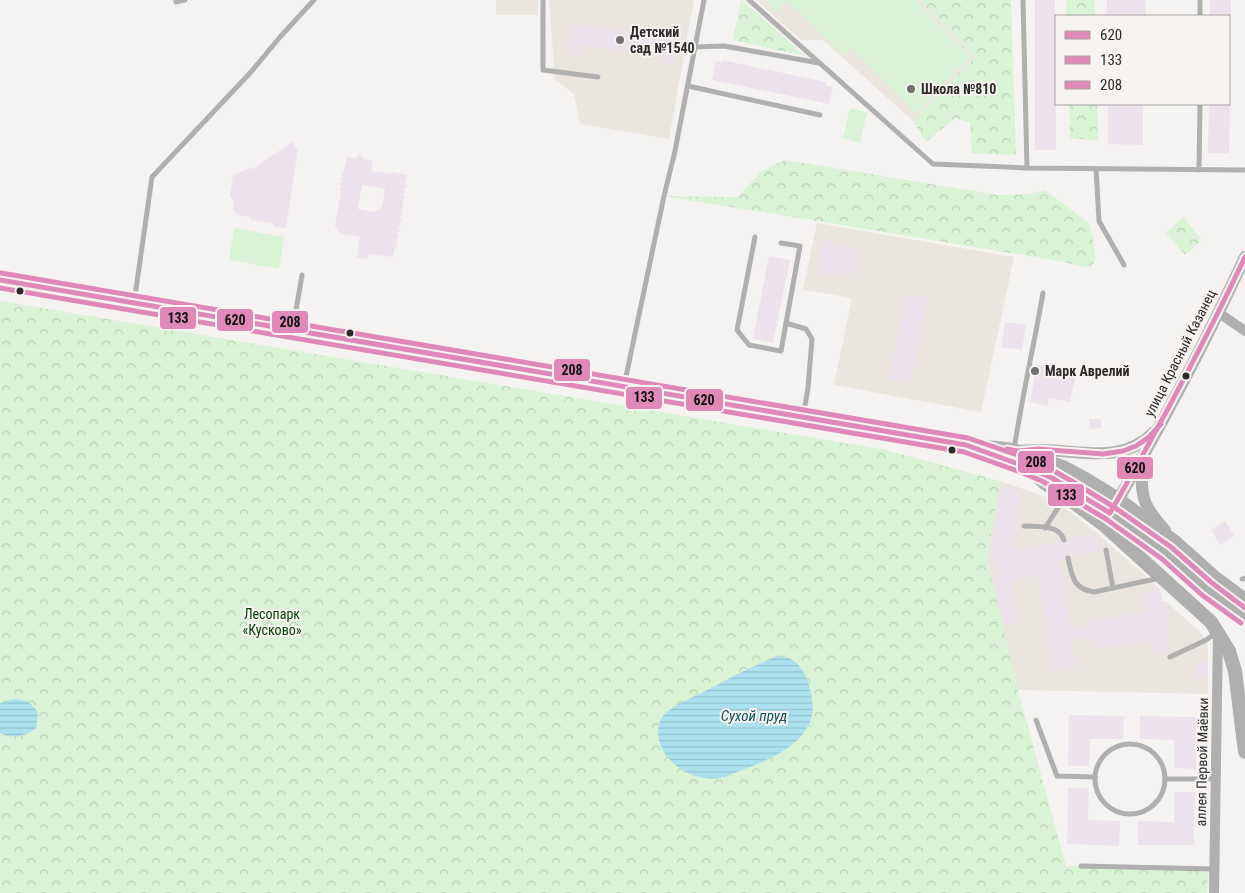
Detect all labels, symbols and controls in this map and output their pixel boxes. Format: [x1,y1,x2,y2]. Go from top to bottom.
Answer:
legend [1055,15,1230,105]
place label: Детский сад №1540 [630,24,695,56]
text: 620 [1100,26,1122,44]
marker: Детский сад №1540 [614,34,626,46]
text: 133 [1100,51,1122,69]
text: 208 [1100,76,1122,94]
place label: Школа №810 [921,81,996,97]
marker: Школа №810 [905,83,917,95]
unlabelled marker [15,286,25,296]
street label: улица Красный Казанец [1141,287,1219,419]
line badge: 133 [159,306,197,330]
line badge: 620 [216,308,254,332]
text: 133 [167,310,189,326]
line badge: 208 [271,310,309,334]
text: 620 [224,312,246,328]
text: 208 [279,314,301,330]
unlabelled marker [345,328,355,338]
line badge: 208 [553,358,591,382]
text: 208 [561,362,583,378]
place label: Марк Аврелий [1045,363,1129,379]
marker: Марк Аврелий [1029,365,1041,377]
unlabelled marker [1181,371,1191,381]
line badge: 133 [625,386,663,410]
line badge: 620 [685,388,724,412]
text: 133 [633,389,655,405]
text: 620 [693,392,715,408]
unlabelled marker [947,445,957,455]
line badge: 208 [1017,450,1055,474]
text: 208 [1025,454,1047,470]
line badge: 620 [1116,456,1154,480]
text: 620 [1124,460,1146,476]
line badge: 133 [1047,483,1085,507]
text: 133 [1055,487,1077,503]
park label: Лесопарк «Кусково» [242,606,302,638]
street label: аллея Первой Маёвки [1193,697,1211,827]
water label: Сухой пруд [721,707,788,725]

